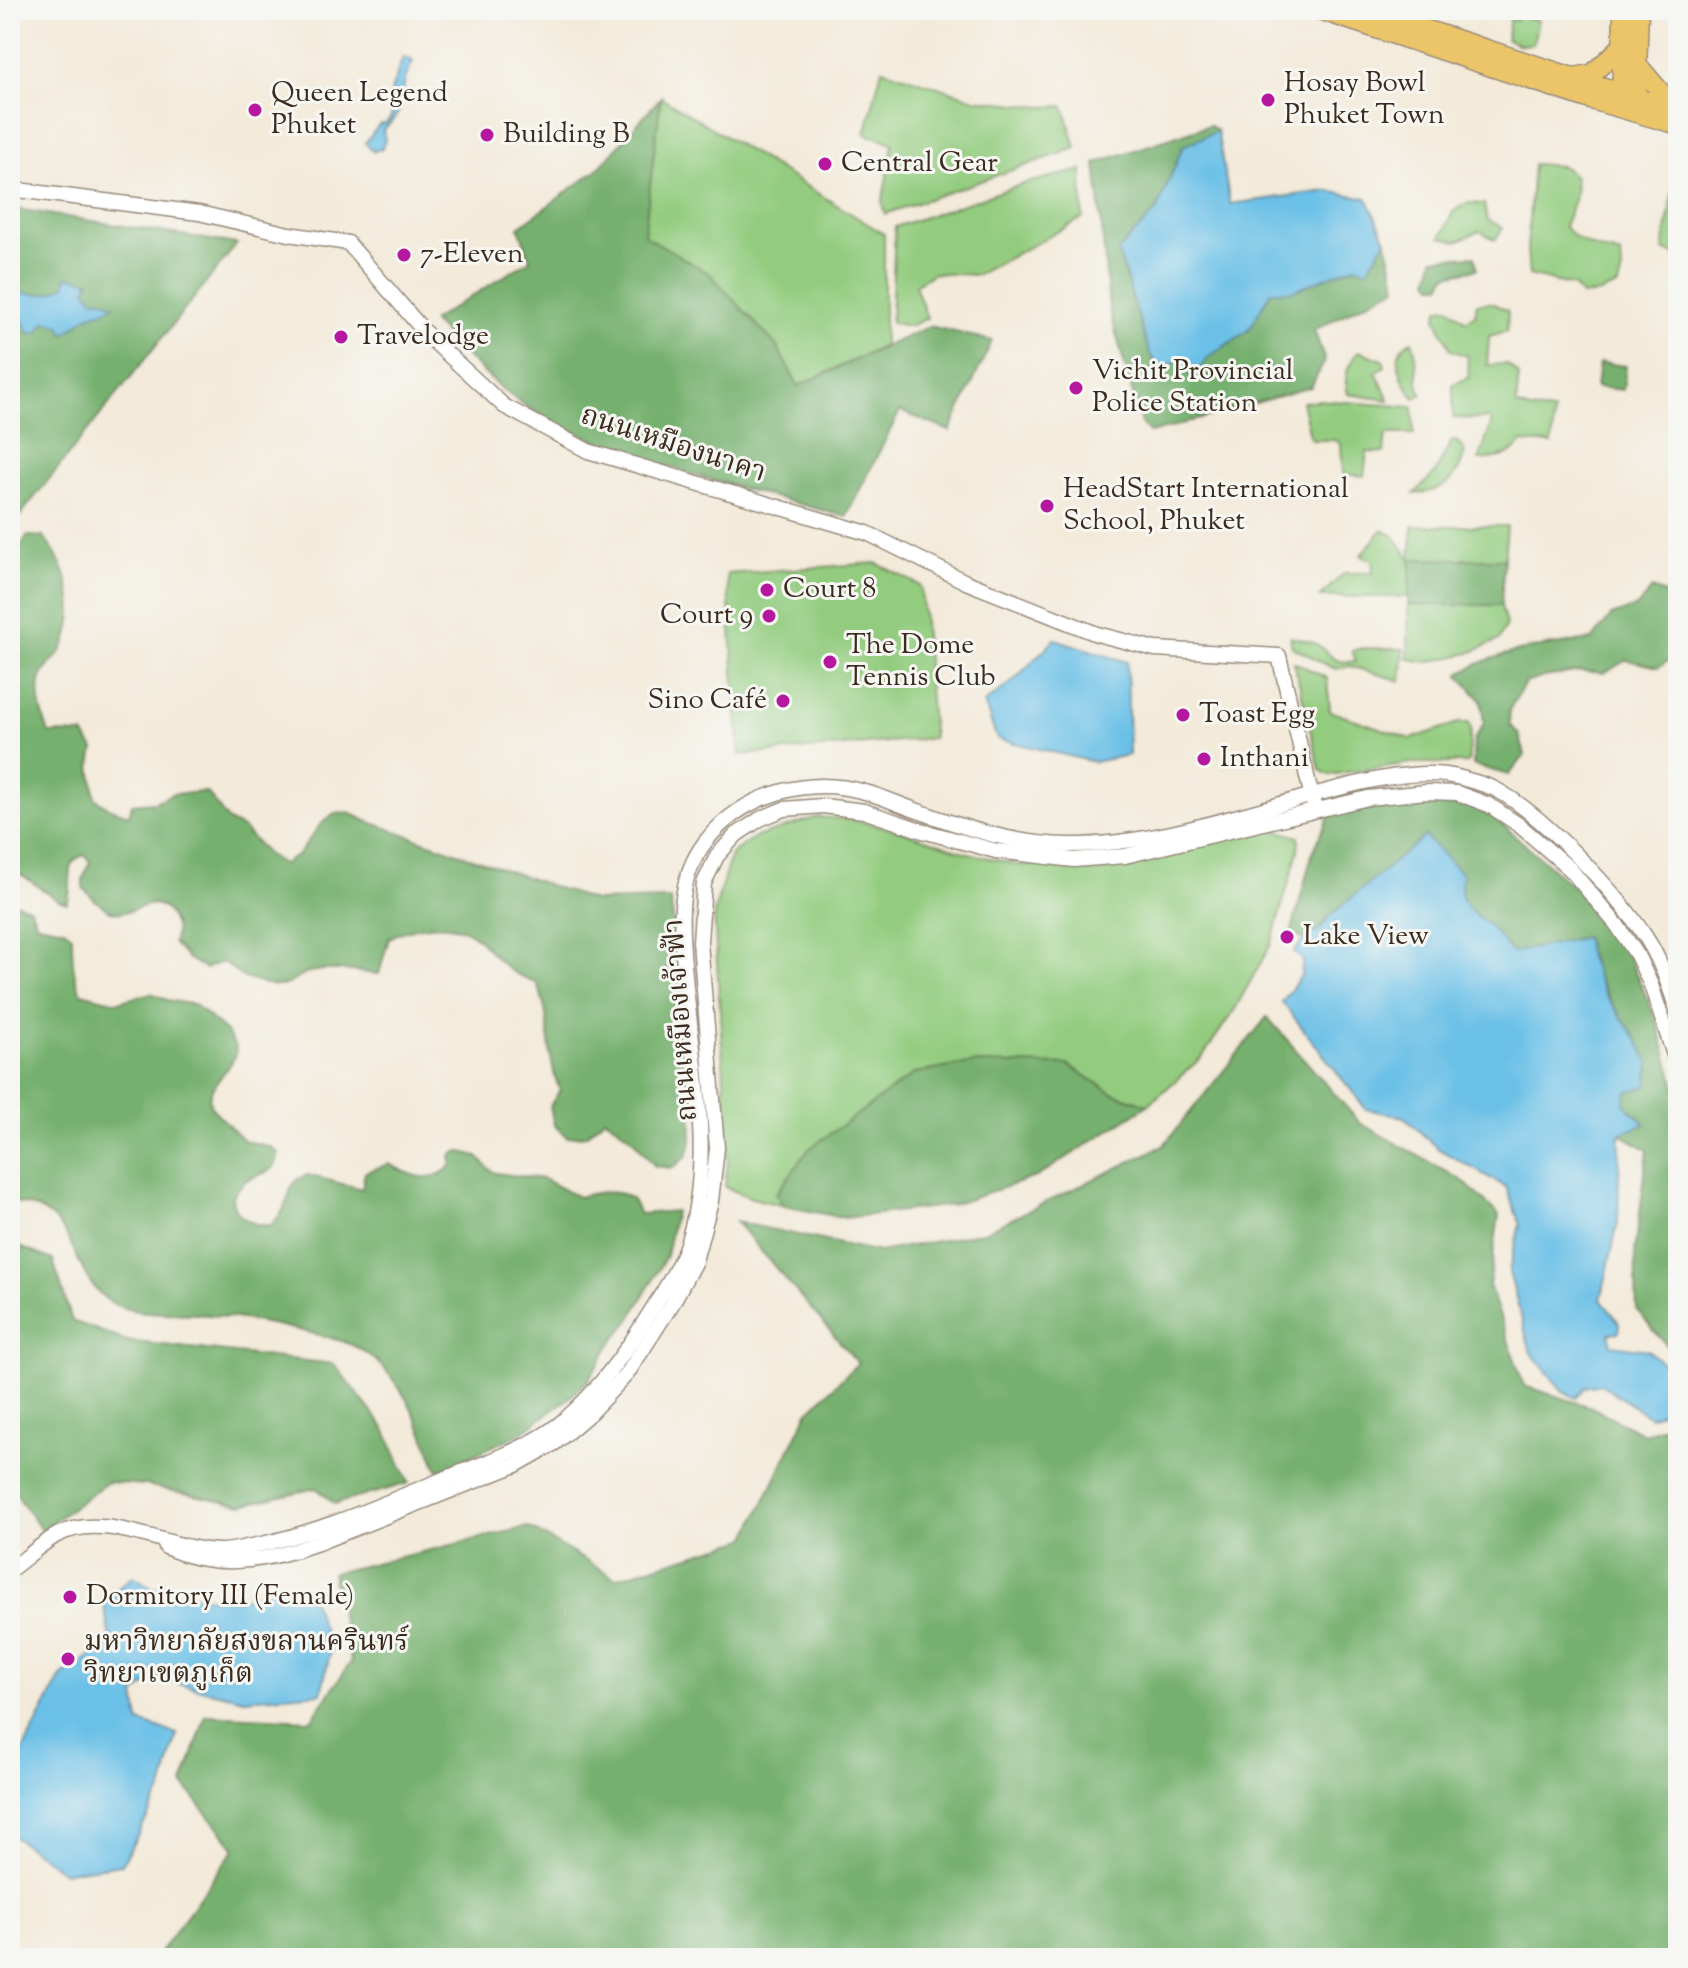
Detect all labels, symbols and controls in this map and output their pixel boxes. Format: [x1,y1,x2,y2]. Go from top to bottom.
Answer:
place label: Hosay Bowl Phuket Town [1284,64,1444,136]
place label: Queen Legend Phuket [271,74,448,146]
marker: Hosay Bowl Phuket Town [1259,91,1277,109]
marker: Queen Legend Phuket [246,101,264,119]
place label: Building B [503,115,630,155]
marker: Building B [478,126,496,144]
place label: Central Gear [841,144,998,184]
marker: Central Gear [816,155,834,173]
place label: 7-Eleven [420,235,524,275]
marker: 7-Eleven [395,246,413,264]
place label: Travelodge [357,317,489,357]
marker: Travelodge [332,328,350,346]
place label: Vichit Provincial Police Station [1092,352,1294,424]
marker: Vichit Provincial Police Station [1067,379,1085,397]
street label: ถนนเหมืองนาคา [575,396,771,494]
place label: HeadStart International School, Phuket [1063,470,1349,542]
marker: HeadStart International School, Phuket [1038,497,1056,515]
place label: Court 8 [783,570,876,610]
marker: Court 8 [758,581,776,599]
place label: Court 9 [660,596,753,636]
marker: Court 9 [760,607,778,625]
place label: The Dome Tennis Club [846,626,996,698]
marker: The Dome Tennis Club [821,653,839,671]
place label: Sino Café [648,681,767,721]
marker: Sino Café [774,692,792,710]
place label: Toast Egg [1199,695,1315,735]
marker: Toast Egg [1174,706,1192,724]
place label: Inthani [1220,739,1309,779]
marker: Inthani [1195,750,1213,768]
street label: ถนนเหมืองเจ้าฟ้า [655,917,709,1123]
place label: Lake View [1303,917,1429,957]
marker: Lake View [1278,928,1296,946]
place label: Dormitory III (Female) [86,1577,354,1617]
marker: Dormitory III (Female) [61,1588,79,1606]
place label: มหาวิทยาลัยสงขลานครินทร์ วิทยาเขตภูเก็ต [84,1623,409,1695]
marker: มหาวิทยาลัยสงขลานครินทร์ วิทยาเขตภูเก็ต [59,1650,77,1668]

